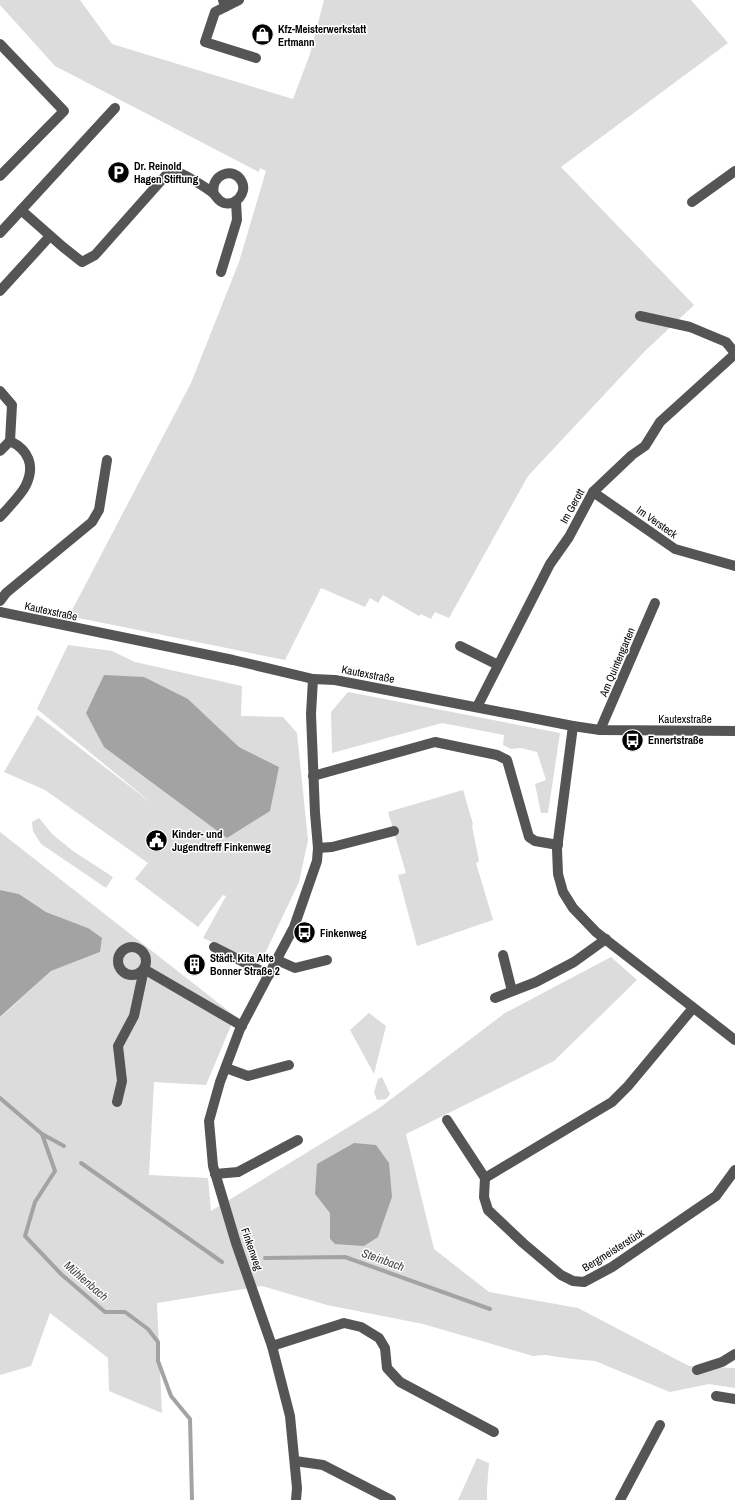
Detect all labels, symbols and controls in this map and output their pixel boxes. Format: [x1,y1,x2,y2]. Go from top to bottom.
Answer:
shop icon: Kfz-Meisterwerkstatt Ertmann [250,22,276,48]
place label: Kfz-Meisterwerkstatt Ertmann [278,22,366,49]
parking icon: Dr. Reinold Hagen Stiftung [105,159,131,185]
place label: Dr. Reinold Hagen Stiftung [134,159,199,186]
street label: Im Gerott [557,486,587,526]
street label: Im Versteck [634,503,681,542]
street label: Kautexstraße [23,599,79,623]
street label: Am Quintengarten [596,625,638,700]
street label: Kautexstraße [340,662,396,686]
street label: Kautexstraße [658,712,712,726]
bus stop icon: Ennertstraße [620,727,646,753]
place label: Ennertstraße [648,733,704,747]
public building icon: Kinder- und Jugendtreff Finkenweg [144,827,170,853]
place label: Kinder- und Jugendtreff Finkenweg [172,827,271,854]
bus stop icon: Finkenweg [292,920,318,946]
place label: Finkenweg [320,926,367,940]
building icon: Städt. Kita Alte Bonner Straße 2 [181,951,207,977]
place label: Städt. Kita Alte Bonner Straße 2 [210,951,280,978]
street label: Bergmeisterstück [580,1225,647,1275]
street label: Finkenweg [238,1226,266,1272]
water label: Steinbach [359,1245,407,1275]
water label: Mühlenbach [61,1257,111,1305]

